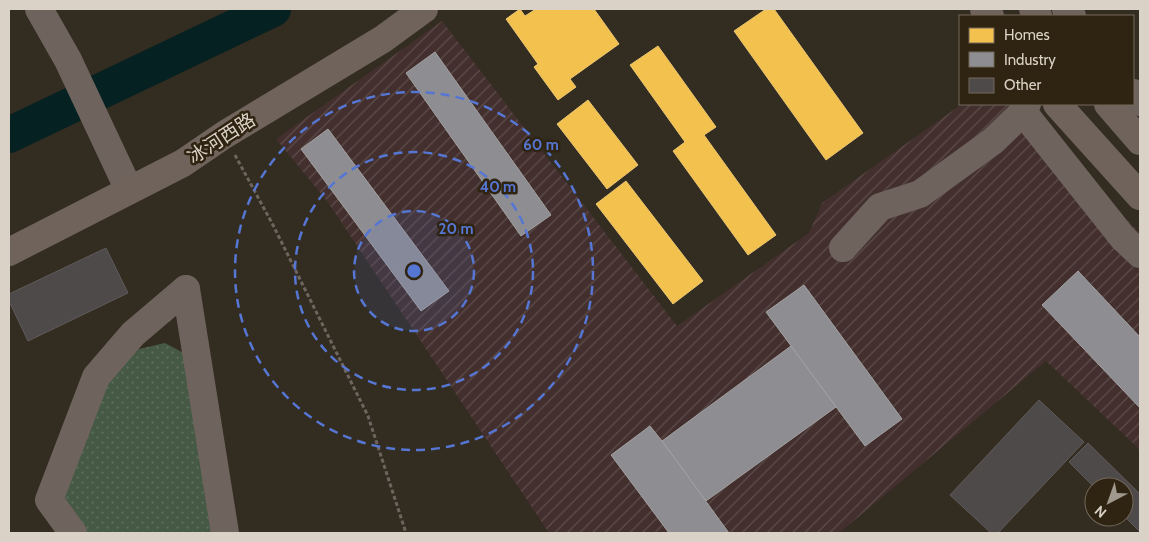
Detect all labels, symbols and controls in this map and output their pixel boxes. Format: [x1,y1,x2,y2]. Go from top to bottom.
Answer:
legend [959,15,1134,105]
text: Homes [1004,26,1050,44]
text: Industry [1004,51,1056,69]
text: Other [1004,76,1041,94]
street label: 冰河西路 [183,108,259,169]
text: 60 m [523,136,559,154]
text: 40 m [480,178,516,196]
text: 20 m [439,220,473,238]
centre of rings [405,262,423,280]
north arrow [1084,477,1134,527]
text: N [1091,502,1110,522]

